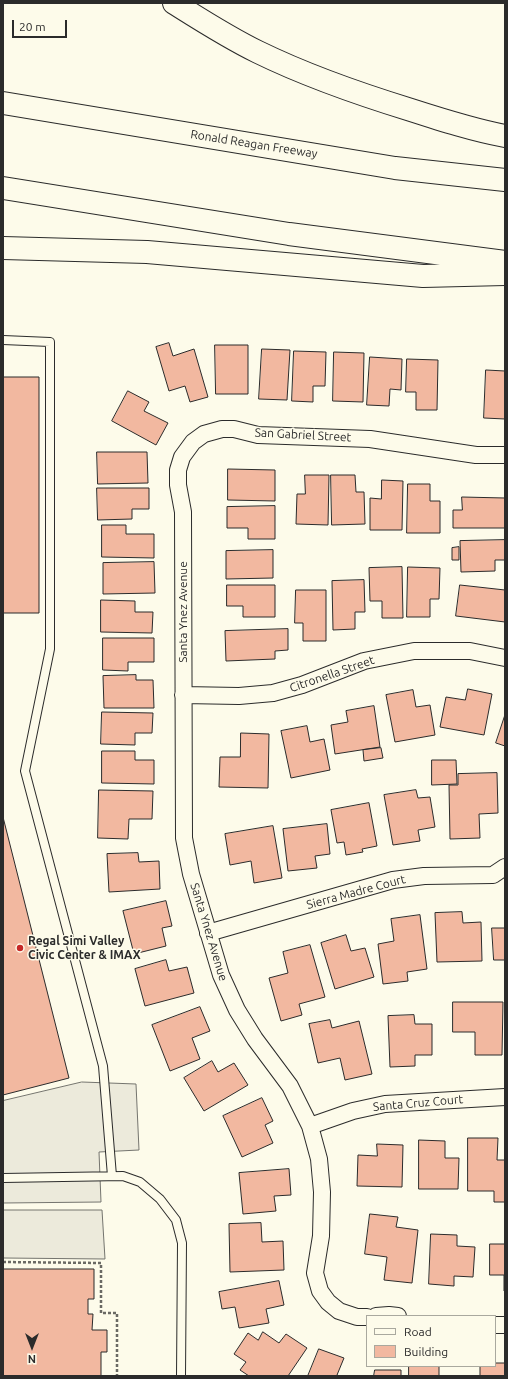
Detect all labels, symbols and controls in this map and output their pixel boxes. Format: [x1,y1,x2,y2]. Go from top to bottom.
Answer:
scale bar [14,12,69,38]
text: 20 m [19,20,46,33]
street label: Ronald Reagan Freeway [189,127,319,161]
street label: San Gabriel Street [254,425,352,445]
street label: Santa Ynez Avenue [176,561,190,663]
street label: Citronella Street [288,653,376,695]
street label: Sierra Madre Court [305,872,407,912]
street label: Santa Ynez Avenue [187,881,231,983]
place label: Regal Simi Valley Civic Center & IMAX [28,934,141,962]
marker: Regal Simi Valley Civic Center & IMAX [15,943,25,953]
street label: Santa Cruz Court [372,1092,464,1114]
legend [366,1315,496,1367]
text: Road [404,1325,432,1338]
north arrow [12,1327,52,1367]
text: Building [404,1345,448,1358]
text: N [28,1353,36,1365]

